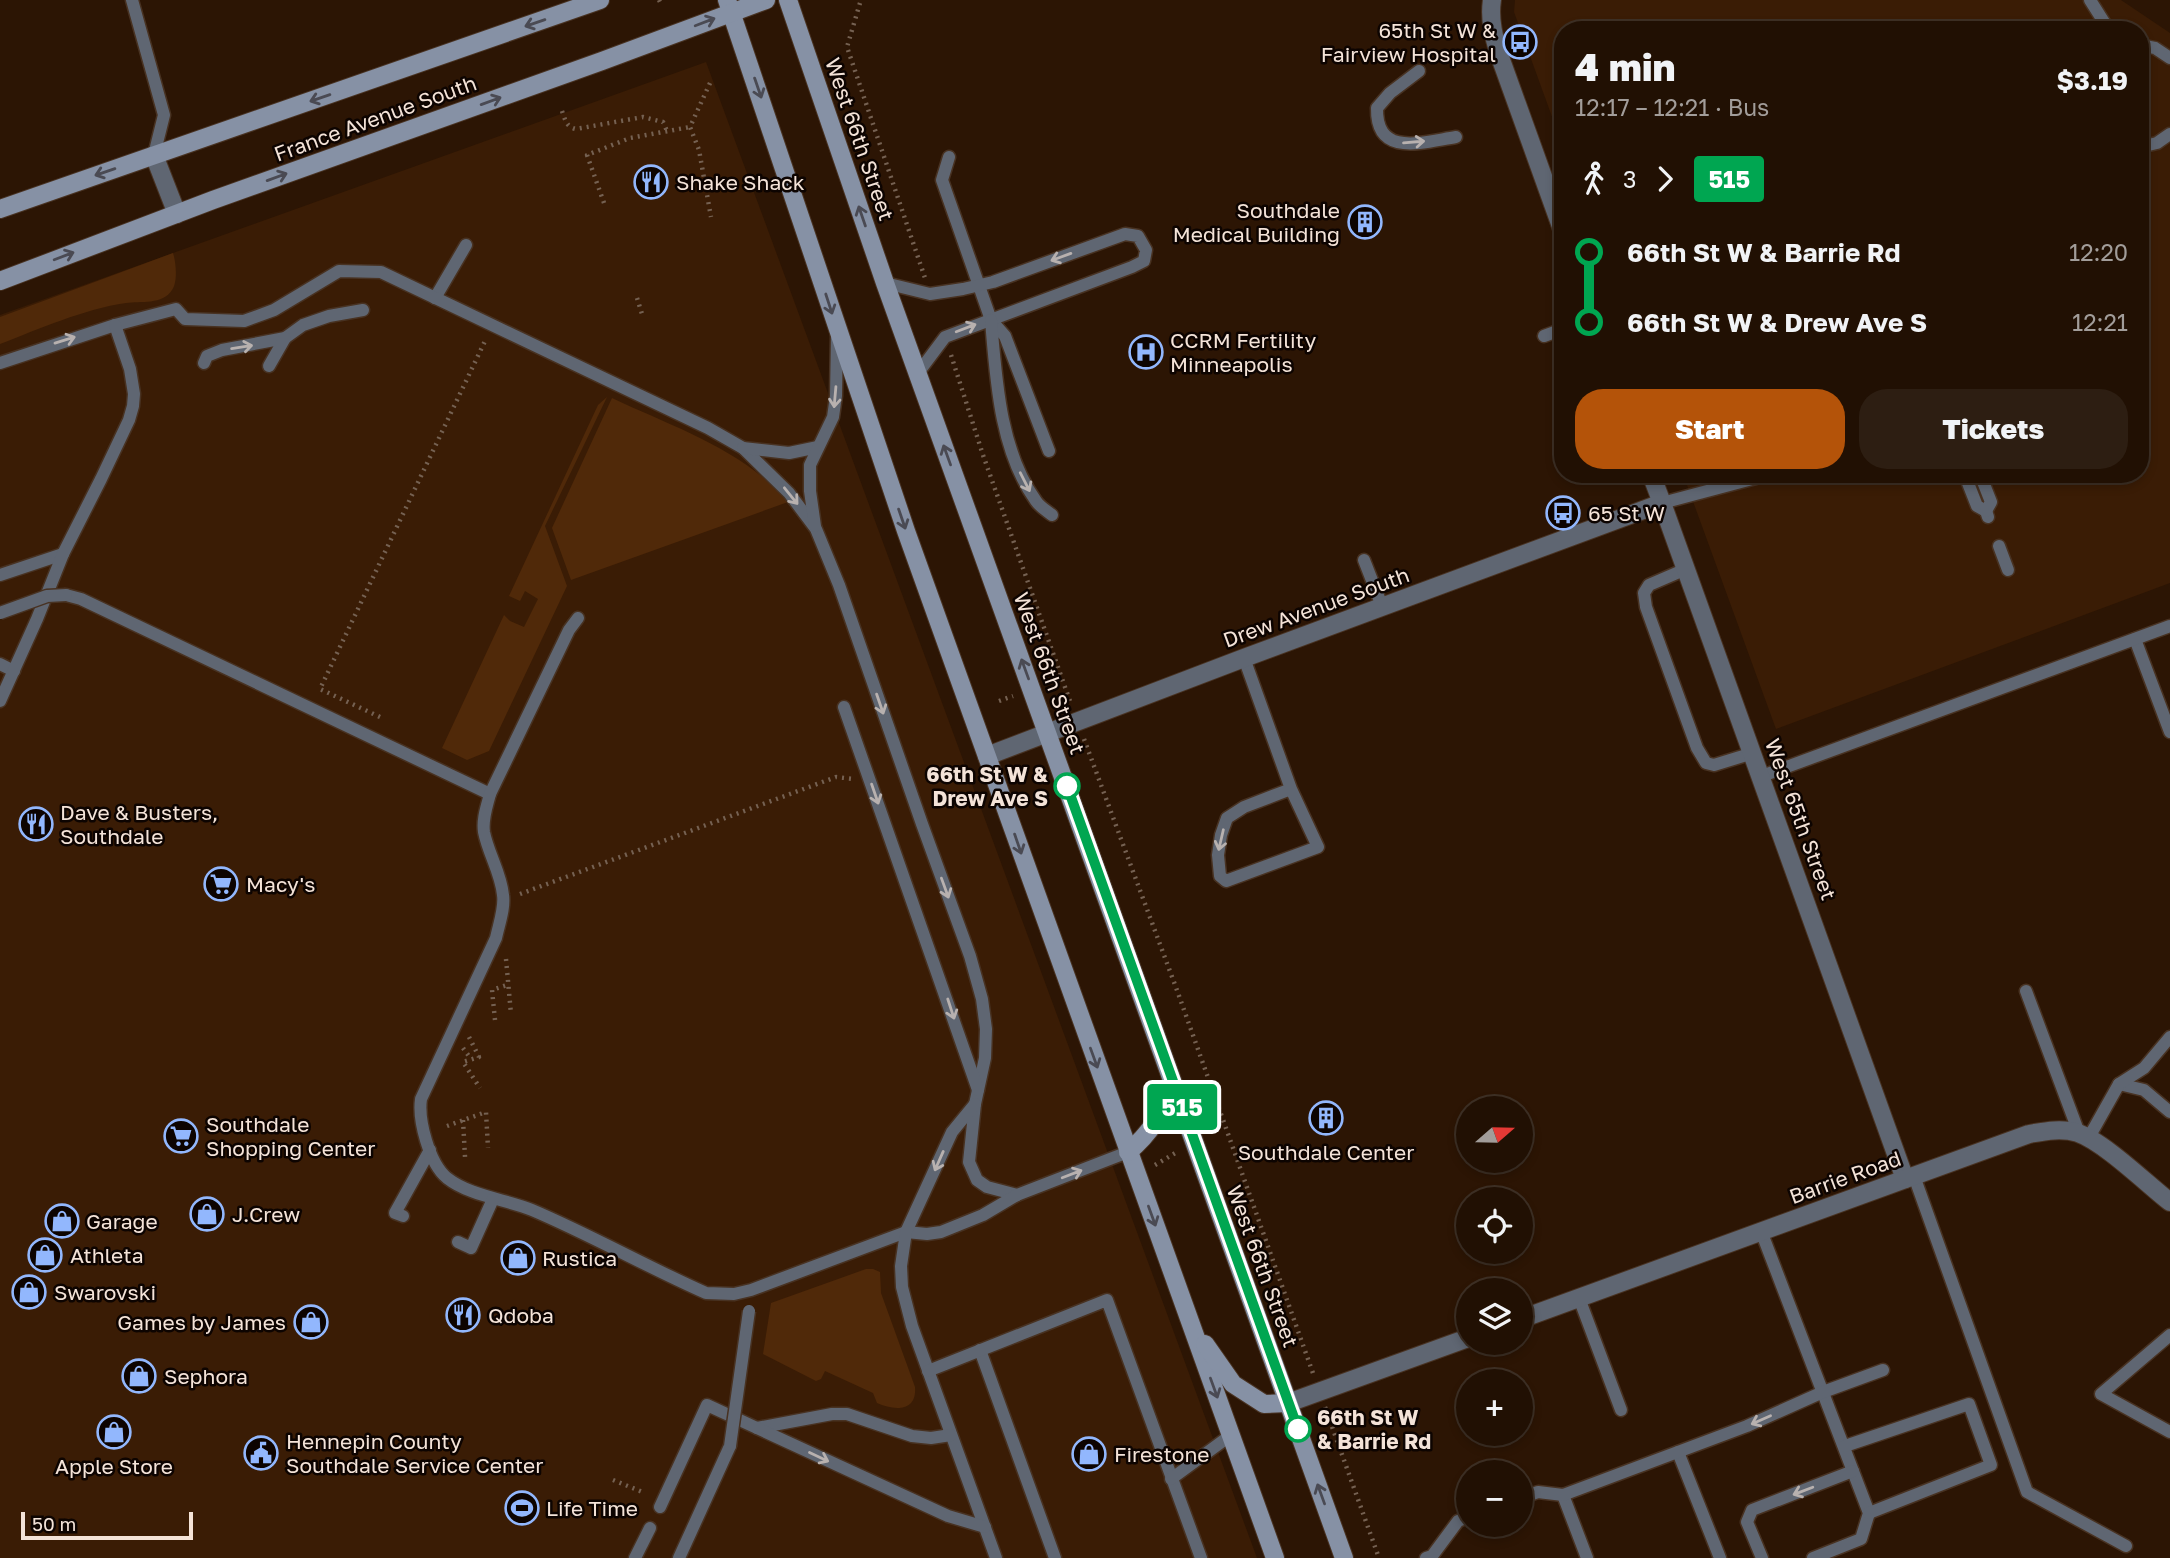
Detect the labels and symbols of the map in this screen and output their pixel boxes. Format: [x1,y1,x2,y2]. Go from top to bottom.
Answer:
one-way arrow [693,15,715,28]
place label: 65th St W & Fairview Hospital [1321,17,1496,67]
one-way arrow [525,18,547,30]
bus stop icon: 65th St W & Fairview Hospital [1501,23,1539,61]
street label: West 66th Street [820,54,900,224]
street label: France Avenue South [270,69,480,167]
one-way arrow [753,76,765,98]
one-way arrow [310,93,332,105]
one-way arrow [480,94,502,106]
one-way arrow [1402,135,1424,148]
restaurant icon: Shake Shack [632,163,670,201]
one-way arrow [95,167,117,179]
place label: Shake Shack [676,169,805,195]
one-way arrow [266,170,288,182]
place label: Southdale Medical Building [1173,197,1340,247]
building icon: Southdale Medical Building [1346,203,1384,241]
one-way arrow [855,206,867,228]
one-way arrow [52,249,74,262]
one-way arrow [1050,252,1072,265]
one-way arrow [823,292,836,314]
one-way arrow [955,321,977,333]
place label: CCRM Fertility Minneapolis [1170,327,1316,377]
one-way arrow [53,333,75,346]
hospital icon: CCRM Fertility Minneapolis [1127,333,1165,371]
one-way arrow [230,340,252,353]
one-way arrow [828,385,841,408]
one-way arrow [940,444,953,466]
one-way arrow [1019,471,1033,492]
one-way arrow [783,487,798,505]
bus stop icon: 65 St W [1544,494,1582,532]
place label: 65 St W [1588,500,1665,526]
one-way arrow [896,508,909,530]
street label: Drew Avenue South [1219,561,1413,653]
street label: West 66th Street [1009,588,1091,758]
one-way arrow [1018,658,1030,680]
one-way arrow [875,692,887,714]
street label: West 65th Street [1760,735,1842,903]
place label: 66th St W & Drew Ave S [926,761,1048,811]
marker: 66th St W & Drew Ave S [1054,773,1080,799]
one-way arrow [869,783,882,805]
place label: Dave & Busters, Southdale [60,799,218,849]
restaurant icon: Dave & Busters, Southdale [17,805,55,843]
one-way arrow [1214,828,1227,851]
one-way arrow [1013,832,1025,854]
supermarket icon: Macy's [202,865,240,903]
place label: Macy's [246,871,315,897]
one-way arrow [940,877,952,899]
one-way arrow [945,997,958,1019]
one-way arrow [1089,1046,1101,1068]
line badge: 515 [1142,1084,1222,1130]
north arrow [1456,1096,1533,1172]
building icon: Southdale Center [1307,1099,1345,1137]
place label: Southdale Shopping Center [206,1111,375,1161]
supermarket icon: Southdale Shopping Center [162,1117,200,1155]
place label: Southdale Center [1238,1139,1414,1165]
street label: Barrie Road [1786,1145,1904,1209]
one-way arrow [932,1150,945,1171]
one-way arrow [1061,1166,1083,1179]
street label: West 66th Street [1222,1181,1304,1351]
shop icon: J.Crew [188,1195,226,1233]
place label: J.Crew [232,1201,300,1227]
shop icon: Garage [43,1202,81,1240]
one-way arrow [1146,1205,1159,1227]
place label: Garage [86,1208,158,1234]
shop icon: Athleta [26,1236,64,1274]
shop icon: Rustica [499,1239,537,1277]
place label: Athleta [70,1242,144,1268]
place label: Rustica [542,1245,617,1271]
shop icon: Swarovski [10,1273,48,1311]
place label: Swarovski [54,1279,156,1305]
restaurant icon: Qdoba [444,1296,482,1334]
place label: Qdoba [488,1302,554,1328]
shop icon: Games by James [292,1303,330,1341]
place label: Games by James [117,1309,286,1335]
shop icon: Sephora [120,1357,158,1395]
place label: Sephora [164,1363,248,1389]
one-way arrow [1209,1377,1221,1399]
place label: 66th St W & Barrie Rd [1317,1404,1431,1454]
shop icon: Apple Store [95,1413,133,1451]
one-way arrow [1751,1414,1772,1427]
marker: 66th St W & Barrie Rd [1285,1416,1311,1442]
place label: Hennepin County Southdale Service Center [286,1428,543,1478]
public building icon: Hennepin County Southdale Service Center [242,1434,280,1472]
shop icon: Firestone [1070,1435,1108,1473]
place label: Firestone [1114,1441,1210,1467]
one-way arrow [808,1451,829,1464]
place label: Apple Store [55,1453,173,1479]
one-way arrow [1314,1483,1326,1505]
one-way arrow [1792,1485,1814,1498]
sports icon: Life Time [503,1489,541,1527]
place label: Life Time [546,1495,638,1521]
scale bar [21,1509,192,1541]

